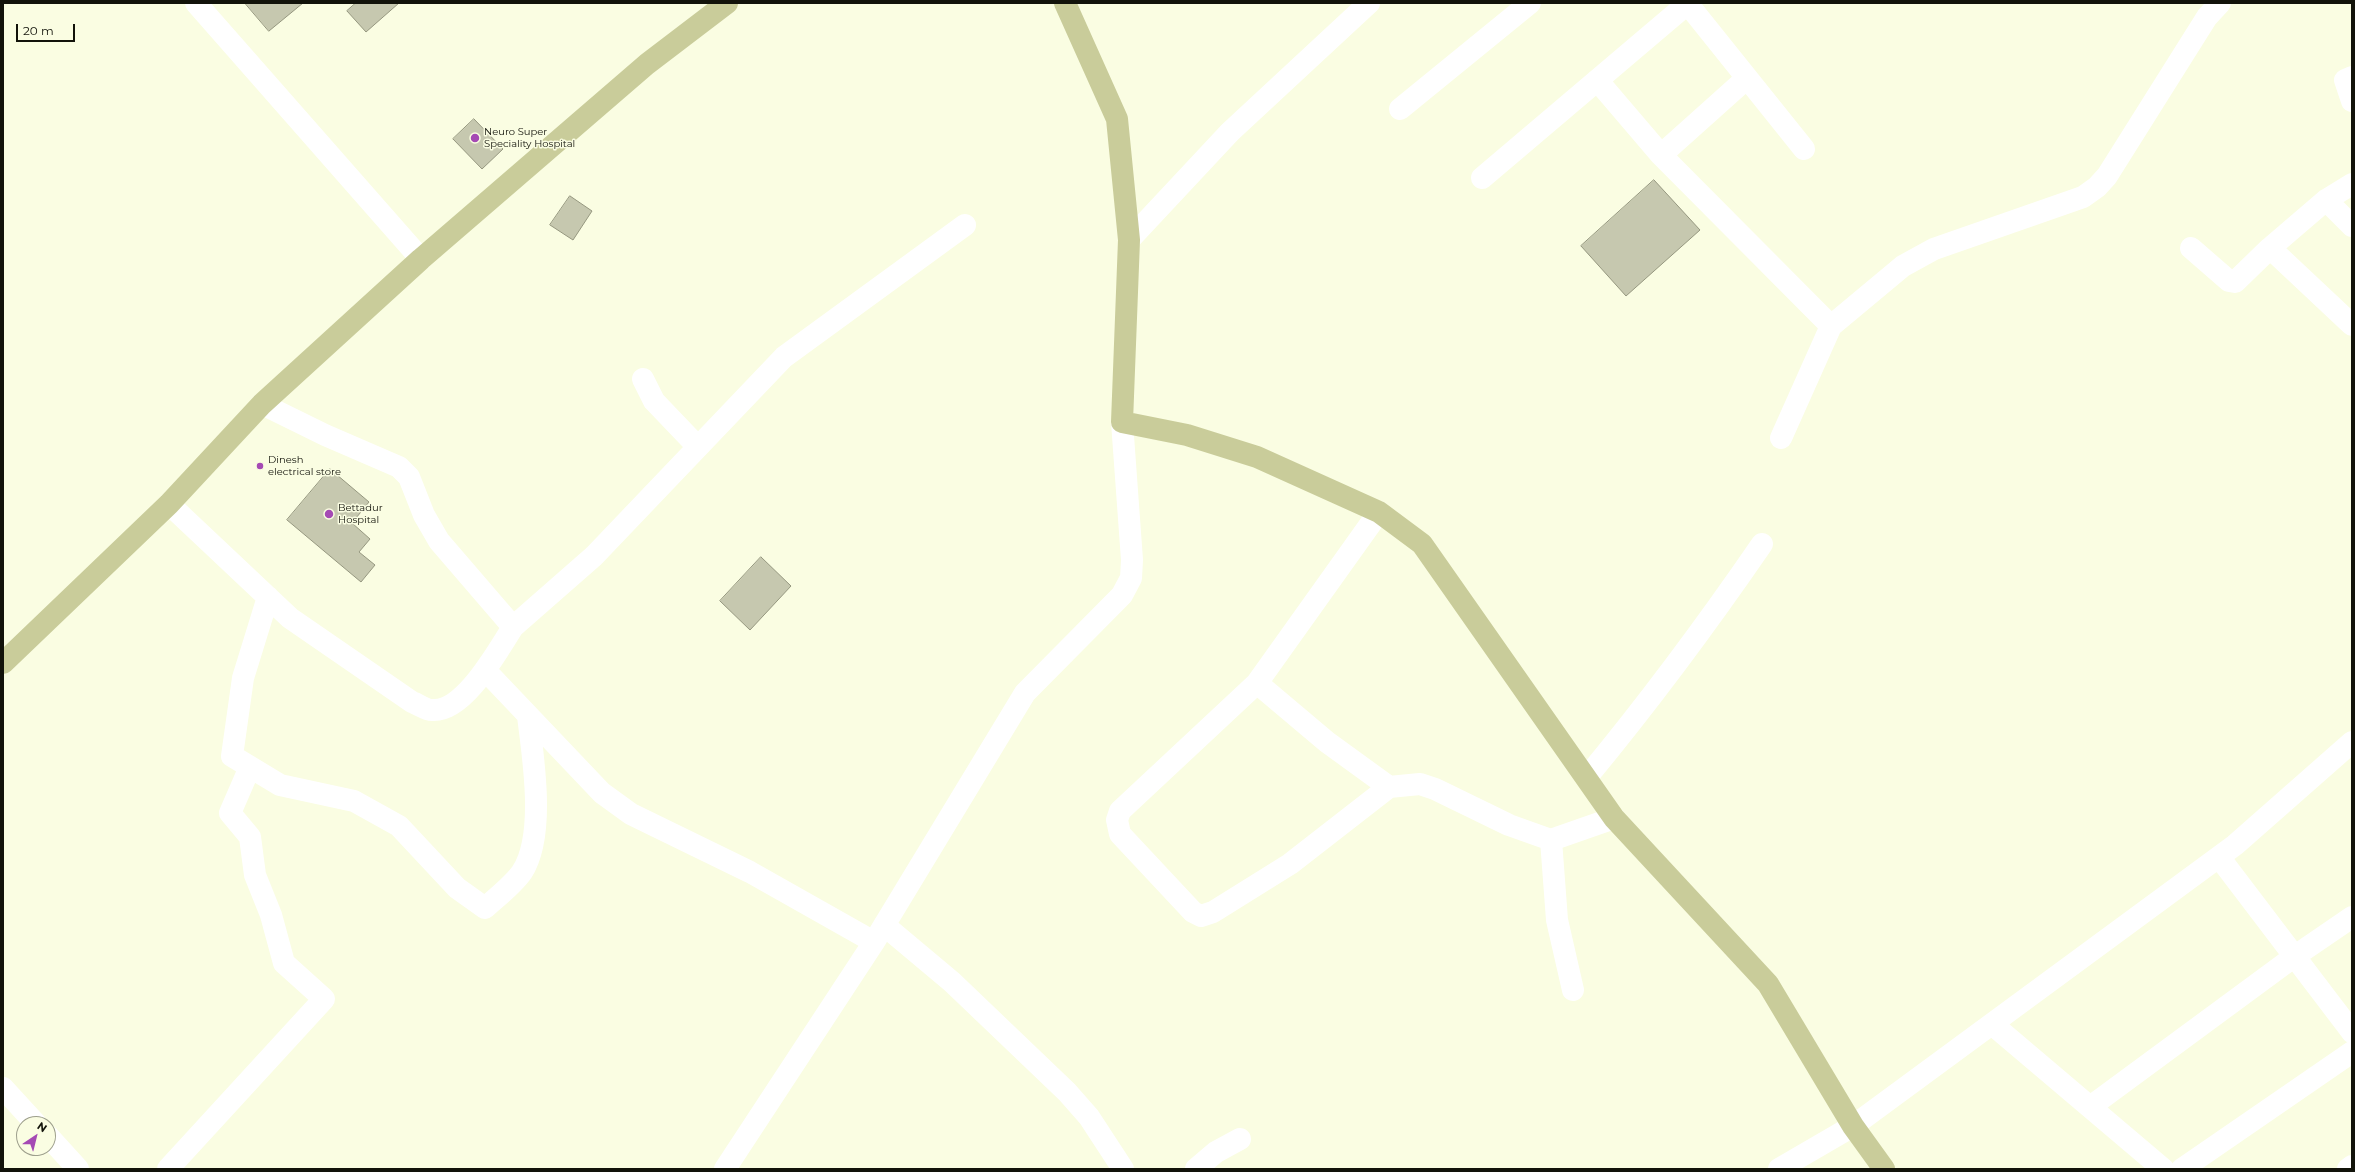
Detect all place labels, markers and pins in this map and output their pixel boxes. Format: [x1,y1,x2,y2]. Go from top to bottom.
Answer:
place label: Neuro Super Speciality Hospital [484,126,575,150]
marker: Neuro Super Speciality Hospital [469,132,481,144]
place label: Dinesh electrical store [268,454,341,478]
marker: Dinesh electrical store [255,461,265,471]
place label: Bettadur Hospital [338,502,383,526]
marker: Bettadur Hospital [323,508,335,520]

